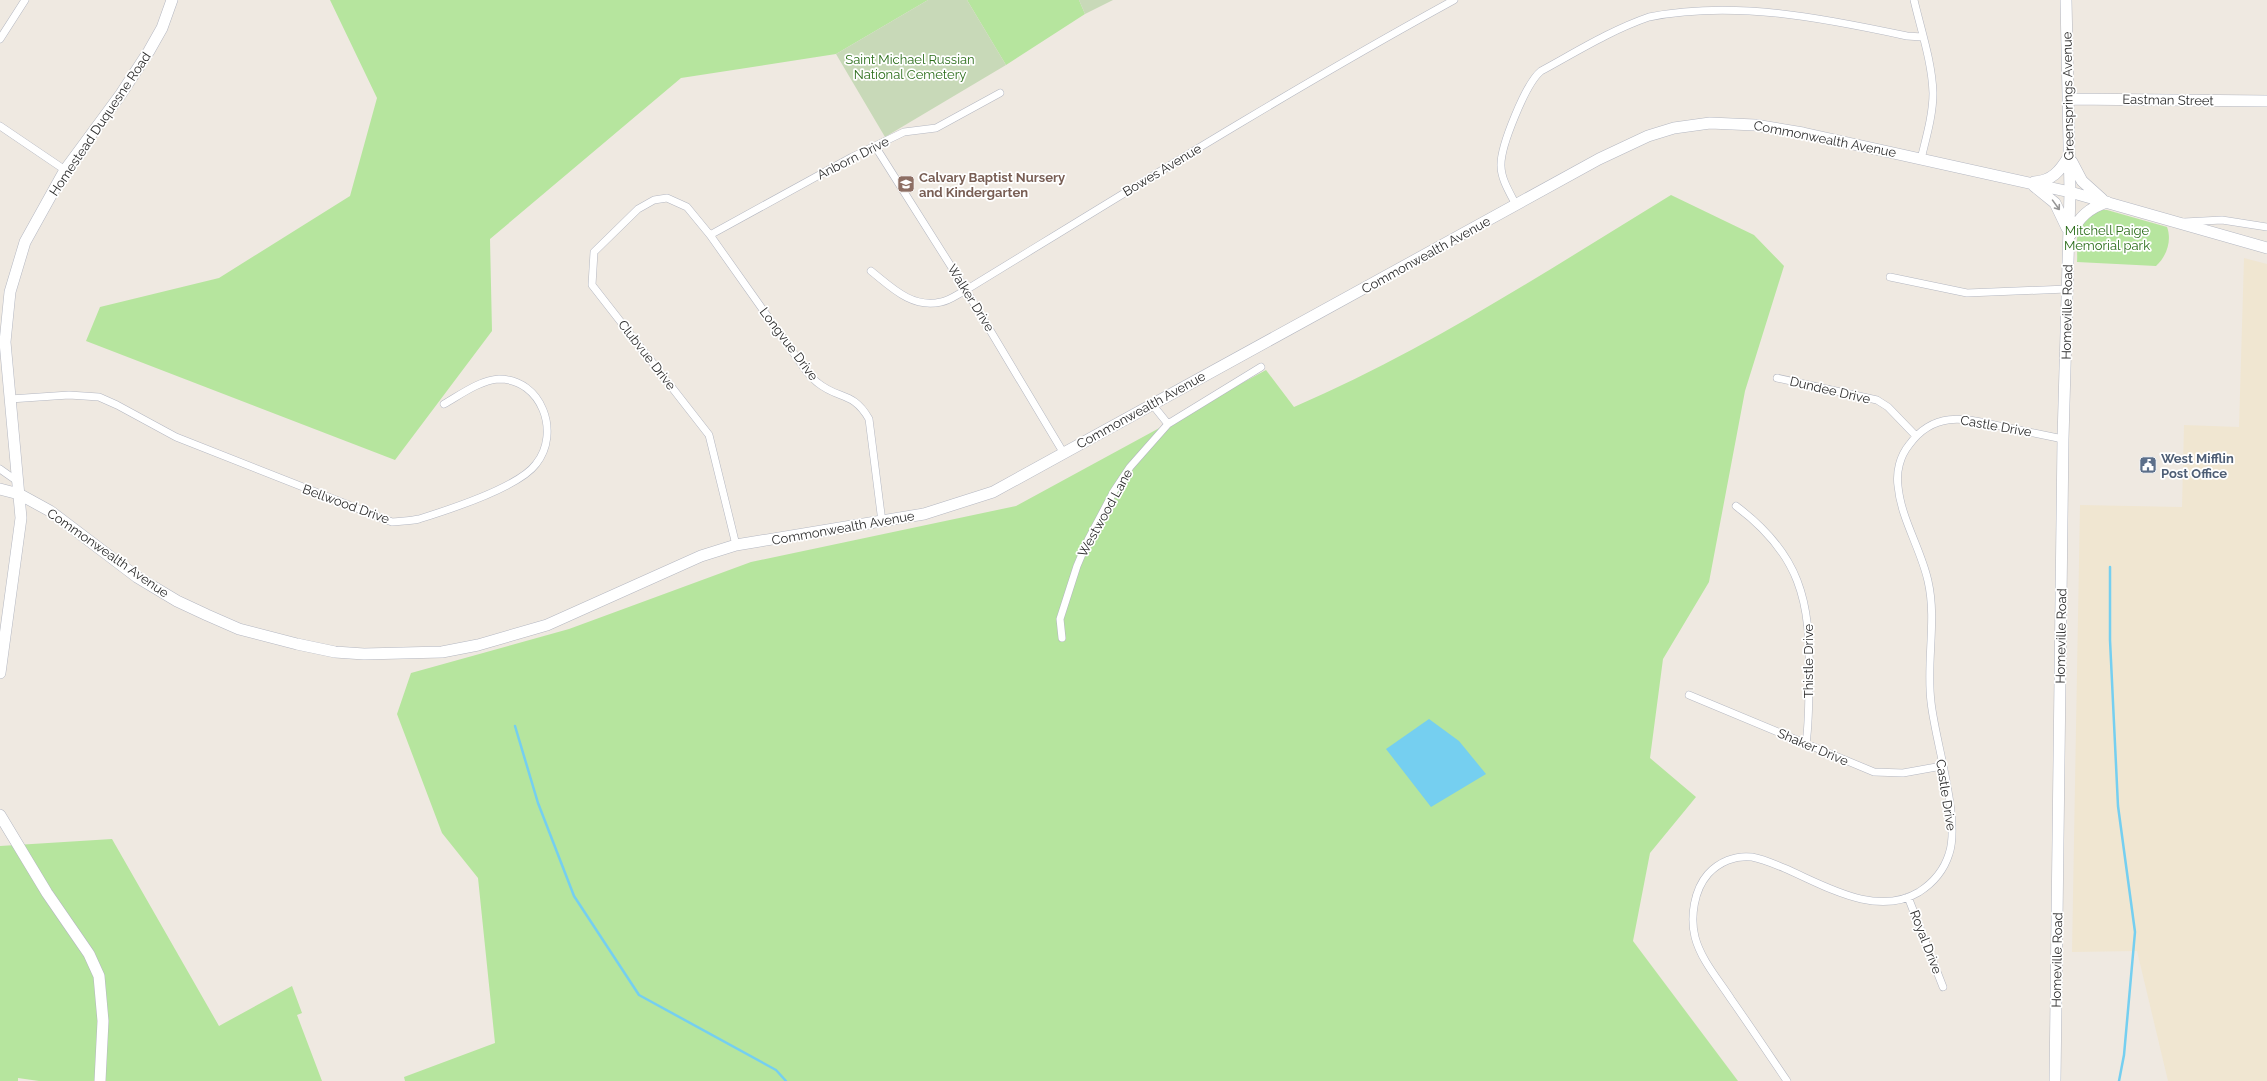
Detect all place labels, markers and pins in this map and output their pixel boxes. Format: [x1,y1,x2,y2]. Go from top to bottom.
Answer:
place label: Calvary Baptist Nursery and Kindergarten [919,170,1065,200]
school or university icon: Calvary Baptist Nursery and Kindergarten [896,174,916,194]
place label: West Mifflin Post Office [2161,451,2234,481]
public building icon: West Mifflin Post Office [2138,455,2158,475]

